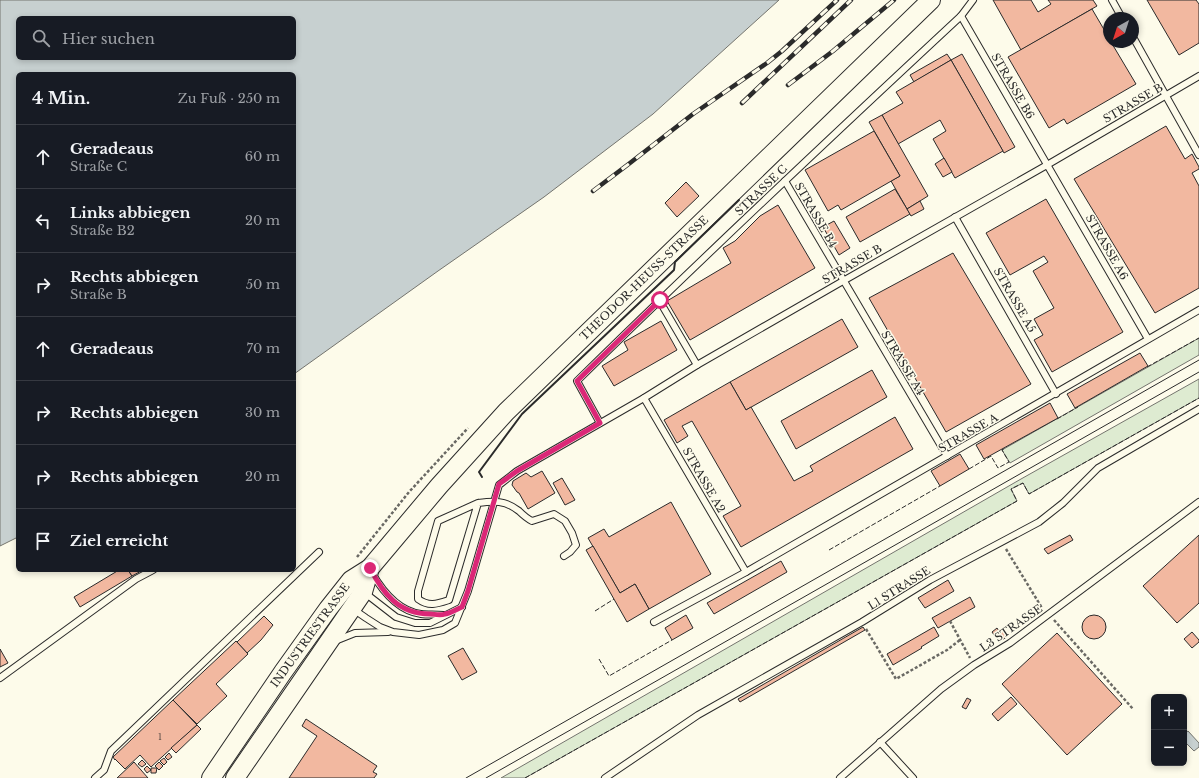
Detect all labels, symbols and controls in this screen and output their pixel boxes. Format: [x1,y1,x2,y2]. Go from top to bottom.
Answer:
north arrow [1103,12,1139,48]
search box [16,16,296,60]
icon: search [30,27,52,49]
text: Hier suchen [62,29,155,48]
street label: STRASSE B6 [988,51,1038,121]
street label: STRASSE B [1101,80,1165,126]
text: 4 Min. [32,88,90,109]
text: Zu Fuß · 250 m [178,90,280,107]
text: Geradeaus [70,139,153,158]
icon: ahead [32,146,54,168]
text: 60 m [245,148,280,165]
text: Straße C [70,158,127,175]
street label: STRASSE C [732,162,790,218]
street label: STRASSE B4 [792,180,840,250]
text: Links abbiegen [70,203,190,222]
icon: left [32,210,54,232]
text: 20 m [245,212,280,229]
street label: STRASSE A6 [1083,212,1131,282]
street label: THEODOR-HEUSS-STRASSE [577,213,711,343]
text: Straße B2 [70,222,135,239]
street label: STRASSE B [820,241,884,287]
street label: STRASSE A5 [991,265,1039,335]
text: Rechts abbiegen [70,267,199,286]
icon: right [32,274,54,296]
text: 50 m [246,276,280,293]
text: Straße B [70,286,127,303]
route start [651,291,669,309]
street label: STRASSE A4 [878,328,928,398]
icon: ahead [32,338,54,360]
text: Geradeaus [70,339,153,358]
text: 70 m [247,340,280,357]
icon: right [32,402,54,424]
text: Rechts abbiegen [70,403,199,422]
text: 30 m [245,404,280,421]
street label: STRASSE A [936,410,1001,456]
street label: STRASSE A2 [680,445,728,515]
icon: right [32,466,54,488]
text: Rechts abbiegen [70,467,199,486]
text: 20 m [245,468,280,485]
icon: arrive [32,530,54,552]
text: Ziel erreicht [70,531,168,550]
route end [361,559,379,577]
street label: L1 STRASSE [865,563,933,613]
street label: INDUSTRIESTRASSE [267,580,353,690]
street label: L3 STRASSE [977,601,1045,655]
map controls [1151,694,1187,766]
button: + [1151,694,1187,730]
button: − [1151,730,1187,766]
house number: 1 [158,731,162,742]

